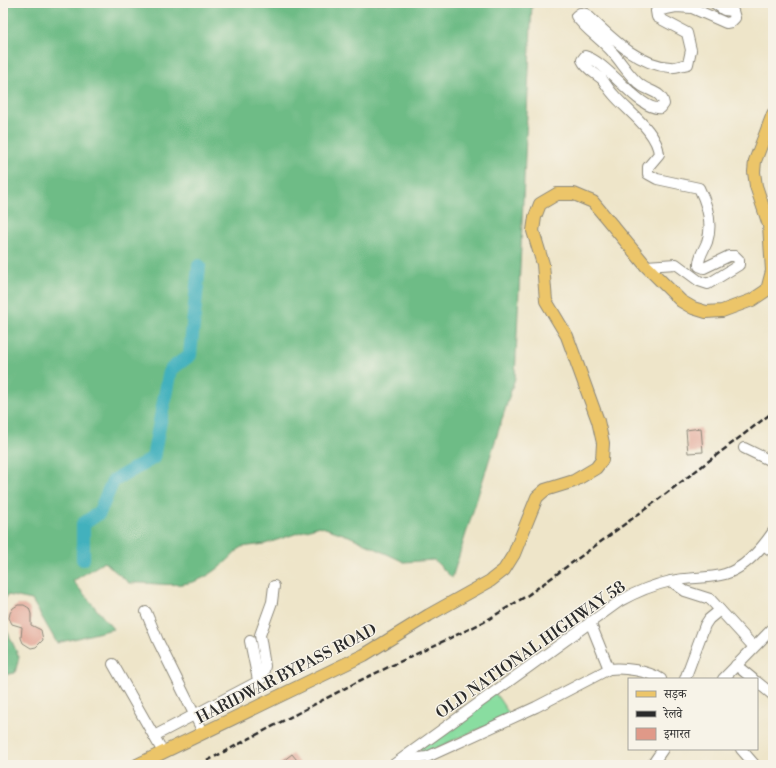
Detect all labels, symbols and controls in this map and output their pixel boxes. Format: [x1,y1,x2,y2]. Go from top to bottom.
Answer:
street label: OLD NATIONAL HIGHWAY 58 [432,576,629,723]
street label: HARIDWAR BYPASS ROAD [193,620,380,728]
legend [628,678,758,750]
text: सड़क [663,687,688,702]
text: रेलवे [662,706,683,722]
text: इमारत [663,727,691,742]

